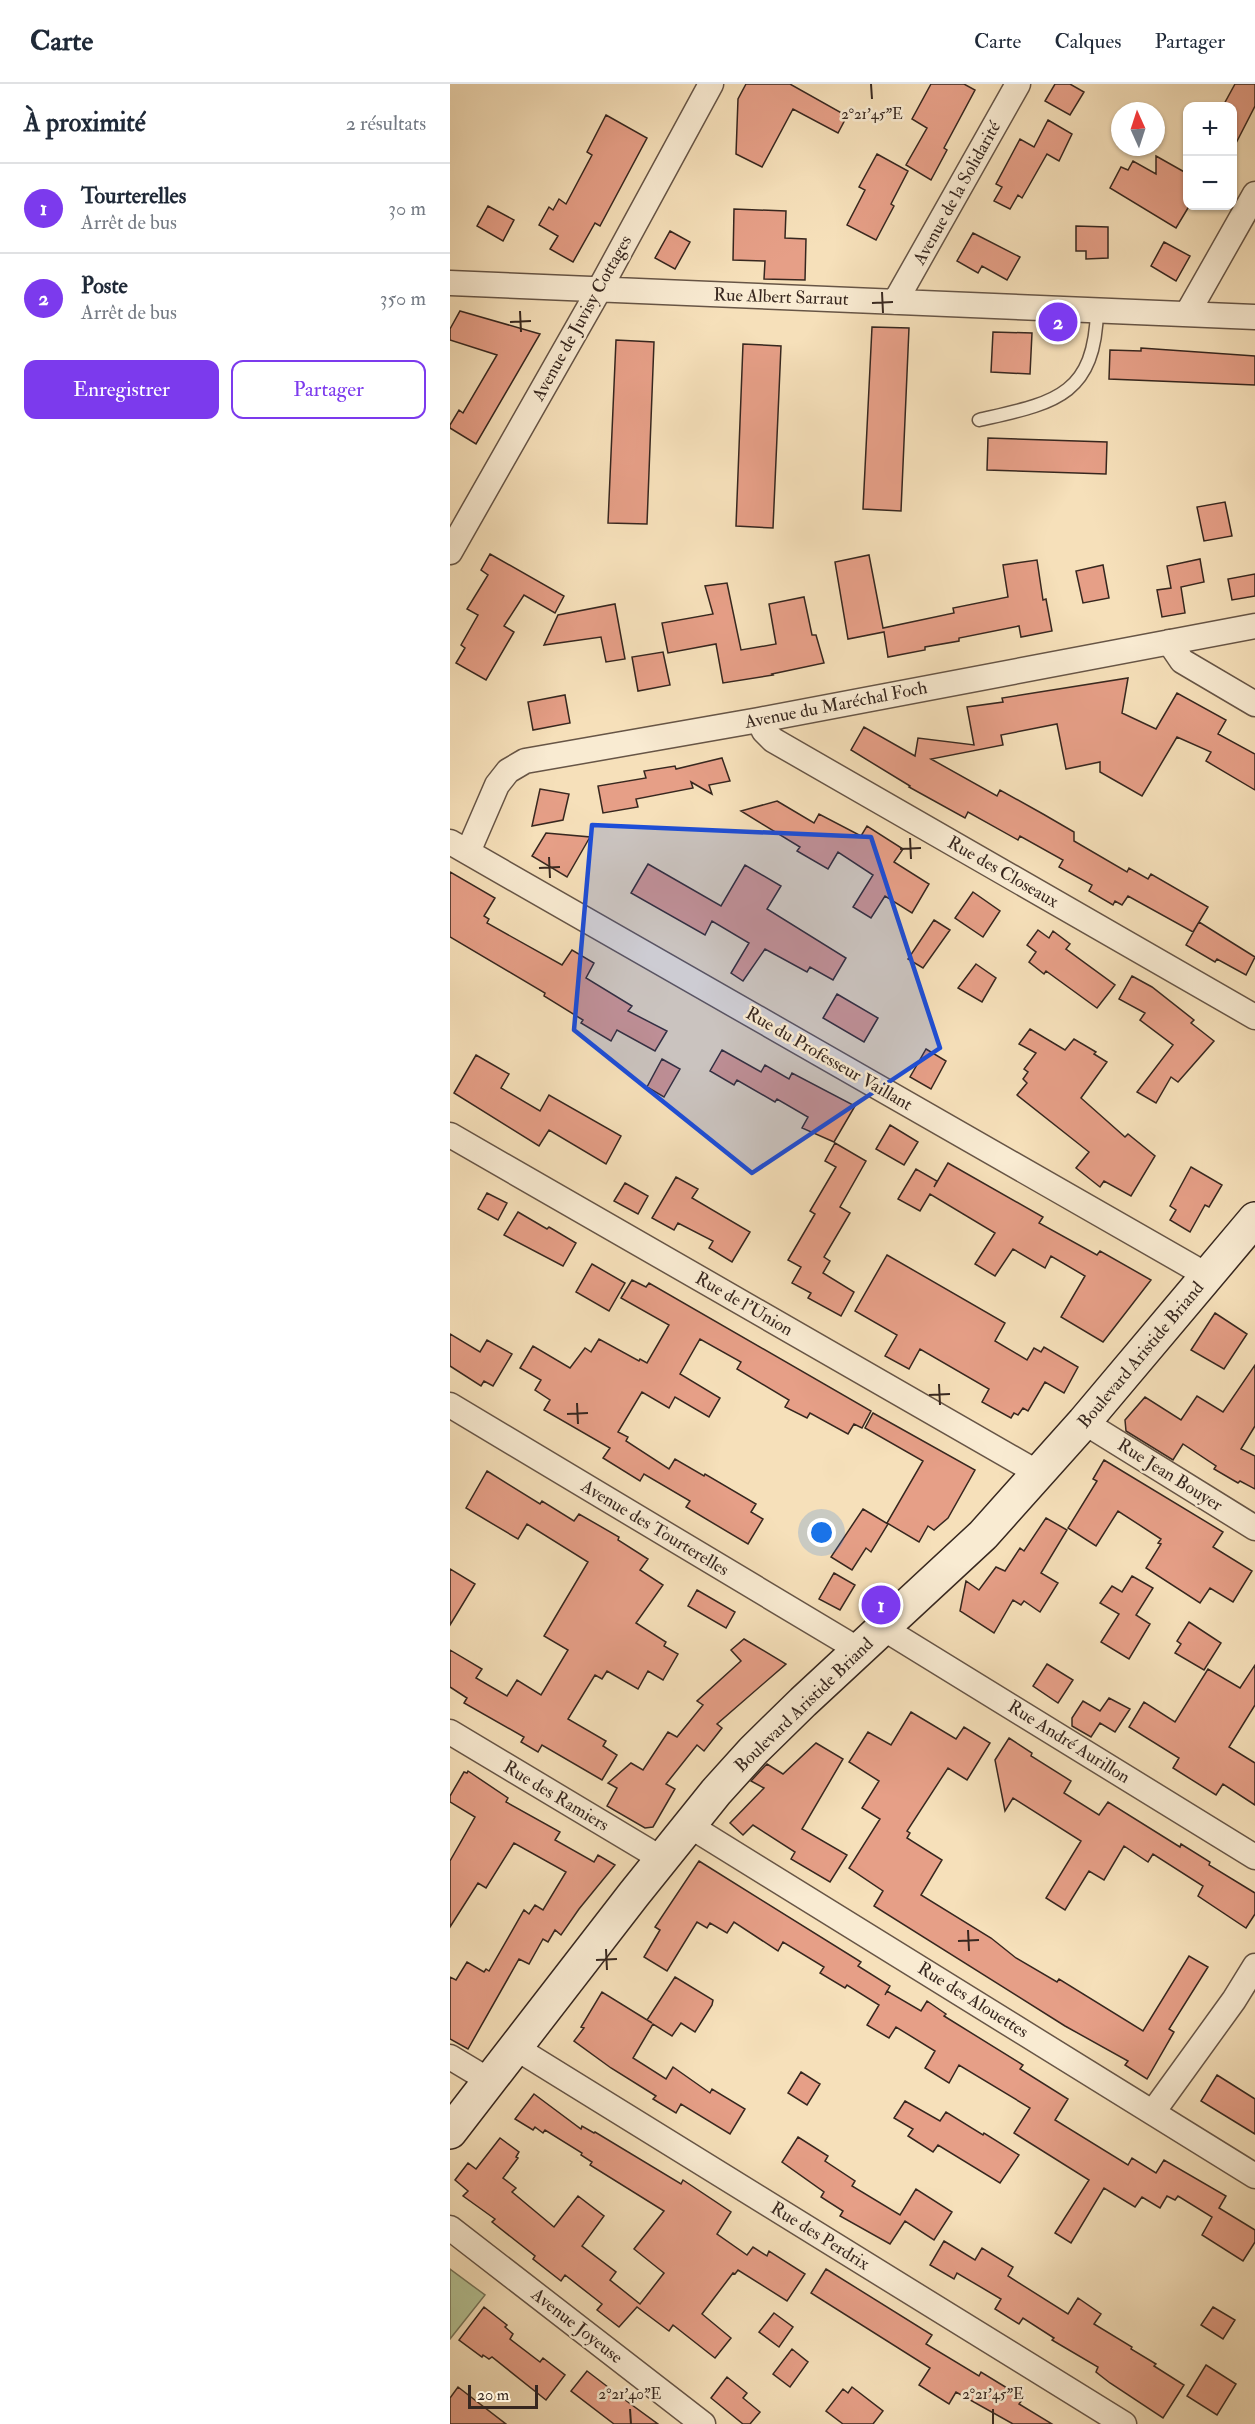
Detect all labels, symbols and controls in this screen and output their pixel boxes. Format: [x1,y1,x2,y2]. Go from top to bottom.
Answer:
text: Carte [30,24,93,59]
text: Carte [974,28,1021,55]
text: Calques [1054,28,1121,55]
text: Partager [1154,28,1225,55]
north arrow [1111,102,1165,156]
map controls [1183,102,1237,210]
button: + [1183,102,1237,156]
text: 2°21'45"E [841,105,903,124]
text: À proximité [24,107,146,139]
text: 2 résultats [346,111,426,136]
street label: Avenue de la Solidarité [907,117,1006,270]
button: − [1183,156,1237,210]
text: Tourterelles [81,182,186,210]
text: 1 [40,196,47,221]
text: 30 m [388,196,426,221]
text: Arrêt de bus [81,210,177,235]
street label: Avenue de Juvisy Cottages [526,231,637,406]
text: Poste [81,272,128,300]
street label: Rue Albert Sarraut [713,283,849,311]
text: 2 [38,286,49,311]
text: 350 m [380,286,426,311]
text: Arrêt de bus [81,300,177,325]
pin: 2 [1038,300,1078,344]
button: Enregistrer [24,360,219,419]
button: Partager [231,360,426,419]
street label: Avenue du Maréchal Foch [742,676,930,734]
street label: Rue des Closeaux [943,831,1063,913]
street label: Rue du Professeur Vaillant [741,1002,917,1116]
street label: Rue de l'Union [691,1267,797,1341]
street label: Boulevard Aristide Briand [1073,1277,1209,1433]
street label: Rue Jean Bouyer [1113,1433,1227,1517]
street label: Avenue des Tourterelles [576,1474,733,1581]
your location [807,1518,836,1547]
pin: 1 [862,1582,900,1628]
street label: Boulevard Aristide Briand [730,1632,879,1777]
street label: Rue André Aurillon [1004,1695,1134,1789]
street label: Rue des Ramiers [499,1755,613,1837]
street label: Rue des Alouettes [913,1957,1033,2043]
street label: Rue des Perdrix [766,2197,874,2275]
street label: Avenue Joyeuse [526,2283,628,2369]
scale bar [468,2382,538,2410]
text: 20 m [477,2385,509,2405]
text: 2°21'40"E [599,2385,662,2404]
text: 2°21'45"E [962,2385,1024,2404]

